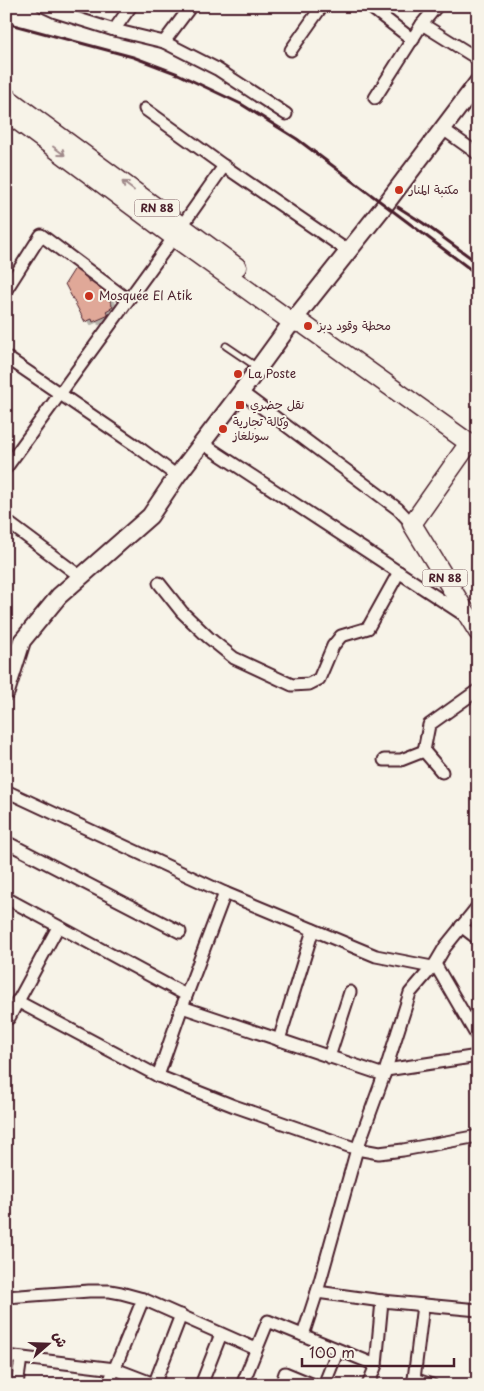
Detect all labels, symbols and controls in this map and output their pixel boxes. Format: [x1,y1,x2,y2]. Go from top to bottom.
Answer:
one-way arrow [52,146,66,156]
place label: مكتبة المنار [408,180,459,198]
one-way arrow [121,181,135,191]
marker: مكتبة المنار [393,184,405,196]
road number: RN 88 [134,200,180,217]
place label: Mosquée El Atik [99,286,192,304]
marker: Mosquée El Atik [83,290,95,302]
place label: محطة وقود دبز [317,316,391,334]
marker: محطة وقود دبز [302,320,314,332]
place label: La Poste [248,364,296,382]
marker: La Poste [232,368,244,380]
place label: نقل حضري [250,395,304,414]
marker: نقل حضري [234,399,246,411]
place label: وكالة تجارية سونلغاز [232,412,289,444]
marker: وكالة تجارية سونلغاز [217,423,229,435]
road number: RN 88 [422,570,468,586]
north arrow [22,1318,72,1368]
text: ش [48,1329,73,1350]
scale bar [302,1336,454,1368]
text: 100 m [309,1340,355,1363]

